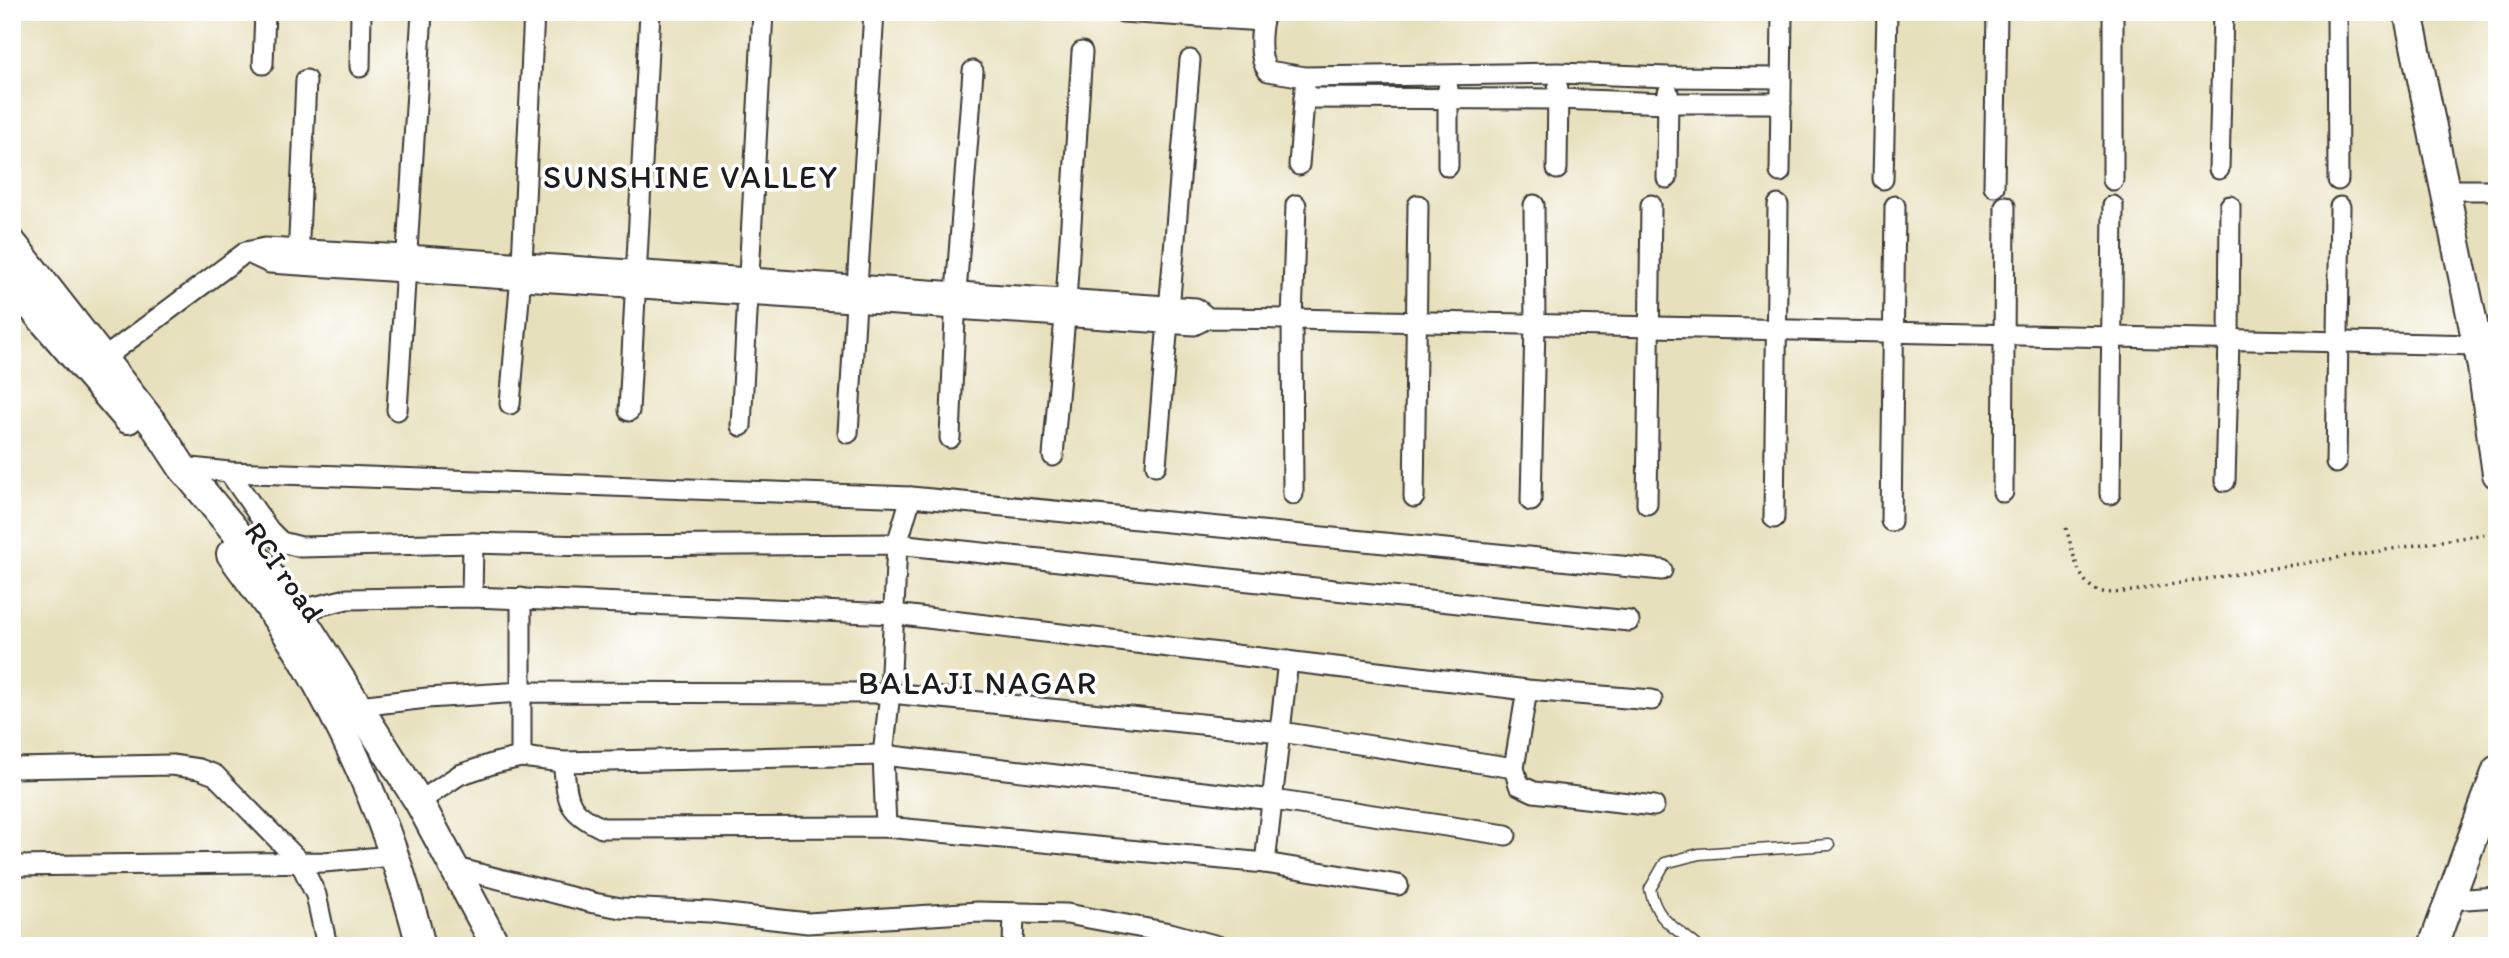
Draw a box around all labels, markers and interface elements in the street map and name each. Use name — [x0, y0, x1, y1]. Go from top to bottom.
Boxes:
district label: SUNSHINE VALLEY — [543, 158, 839, 196]
street label: RCI road — [237, 515, 332, 629]
district label: BALAJI NAGAR — [858, 664, 1098, 702]

